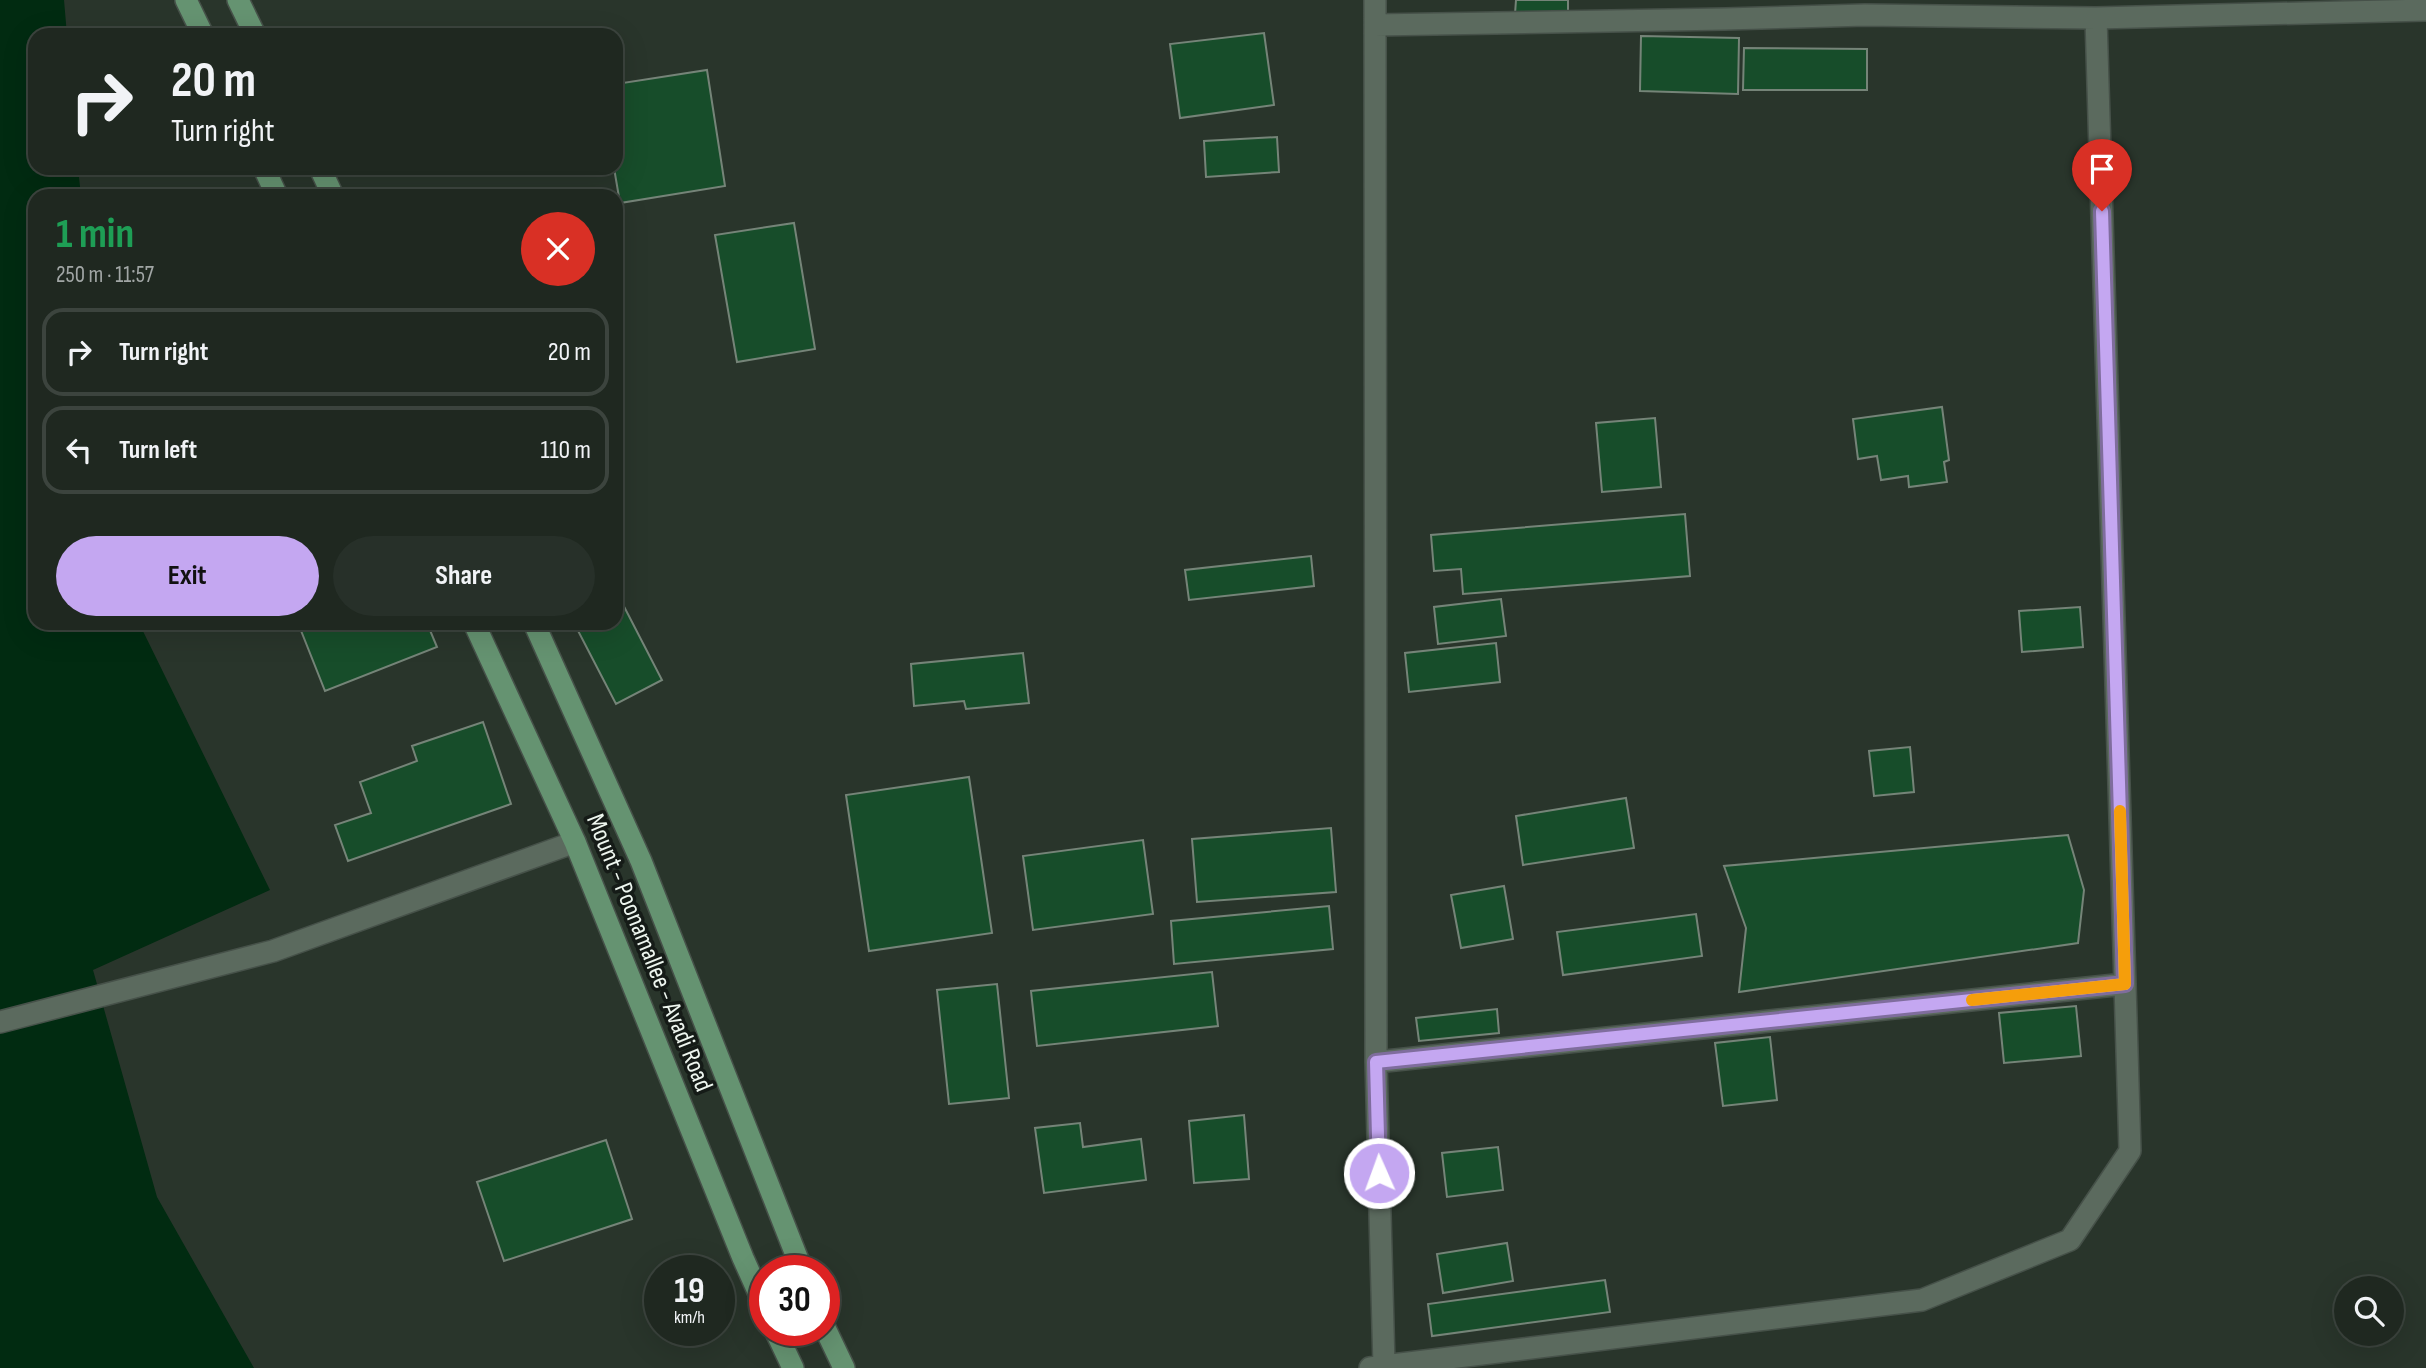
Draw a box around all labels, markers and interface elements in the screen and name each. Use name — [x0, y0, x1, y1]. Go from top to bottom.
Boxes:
text: 20 m — [171, 52, 256, 111]
icon: right — [56, 56, 147, 147]
text: Turn right — [171, 112, 275, 151]
pin — [2072, 139, 2132, 211]
icon: arrive — [2083, 150, 2121, 188]
text: 1 min — [56, 209, 134, 260]
button: close — [521, 212, 595, 286]
text: 250 m · 11:57 — [56, 261, 154, 289]
icon: right — [60, 333, 98, 371]
text: Turn right — [119, 337, 208, 368]
text: 20 m — [548, 337, 591, 368]
icon: left — [60, 431, 98, 469]
text: Turn left — [119, 435, 197, 466]
text: 110 m — [540, 435, 591, 466]
button: Exit — [56, 536, 319, 616]
button: Share — [333, 536, 595, 616]
street label: Mount - Poonamallee - Avadi Road — [579, 810, 719, 1096]
position arrow — [1342, 1136, 1416, 1210]
speed limit sign: 30 — [749, 1255, 840, 1346]
text: 19 — [674, 1270, 705, 1313]
map controls — [2334, 1276, 2404, 1346]
button: search — [2334, 1276, 2404, 1346]
text: km/h — [674, 1307, 705, 1328]

